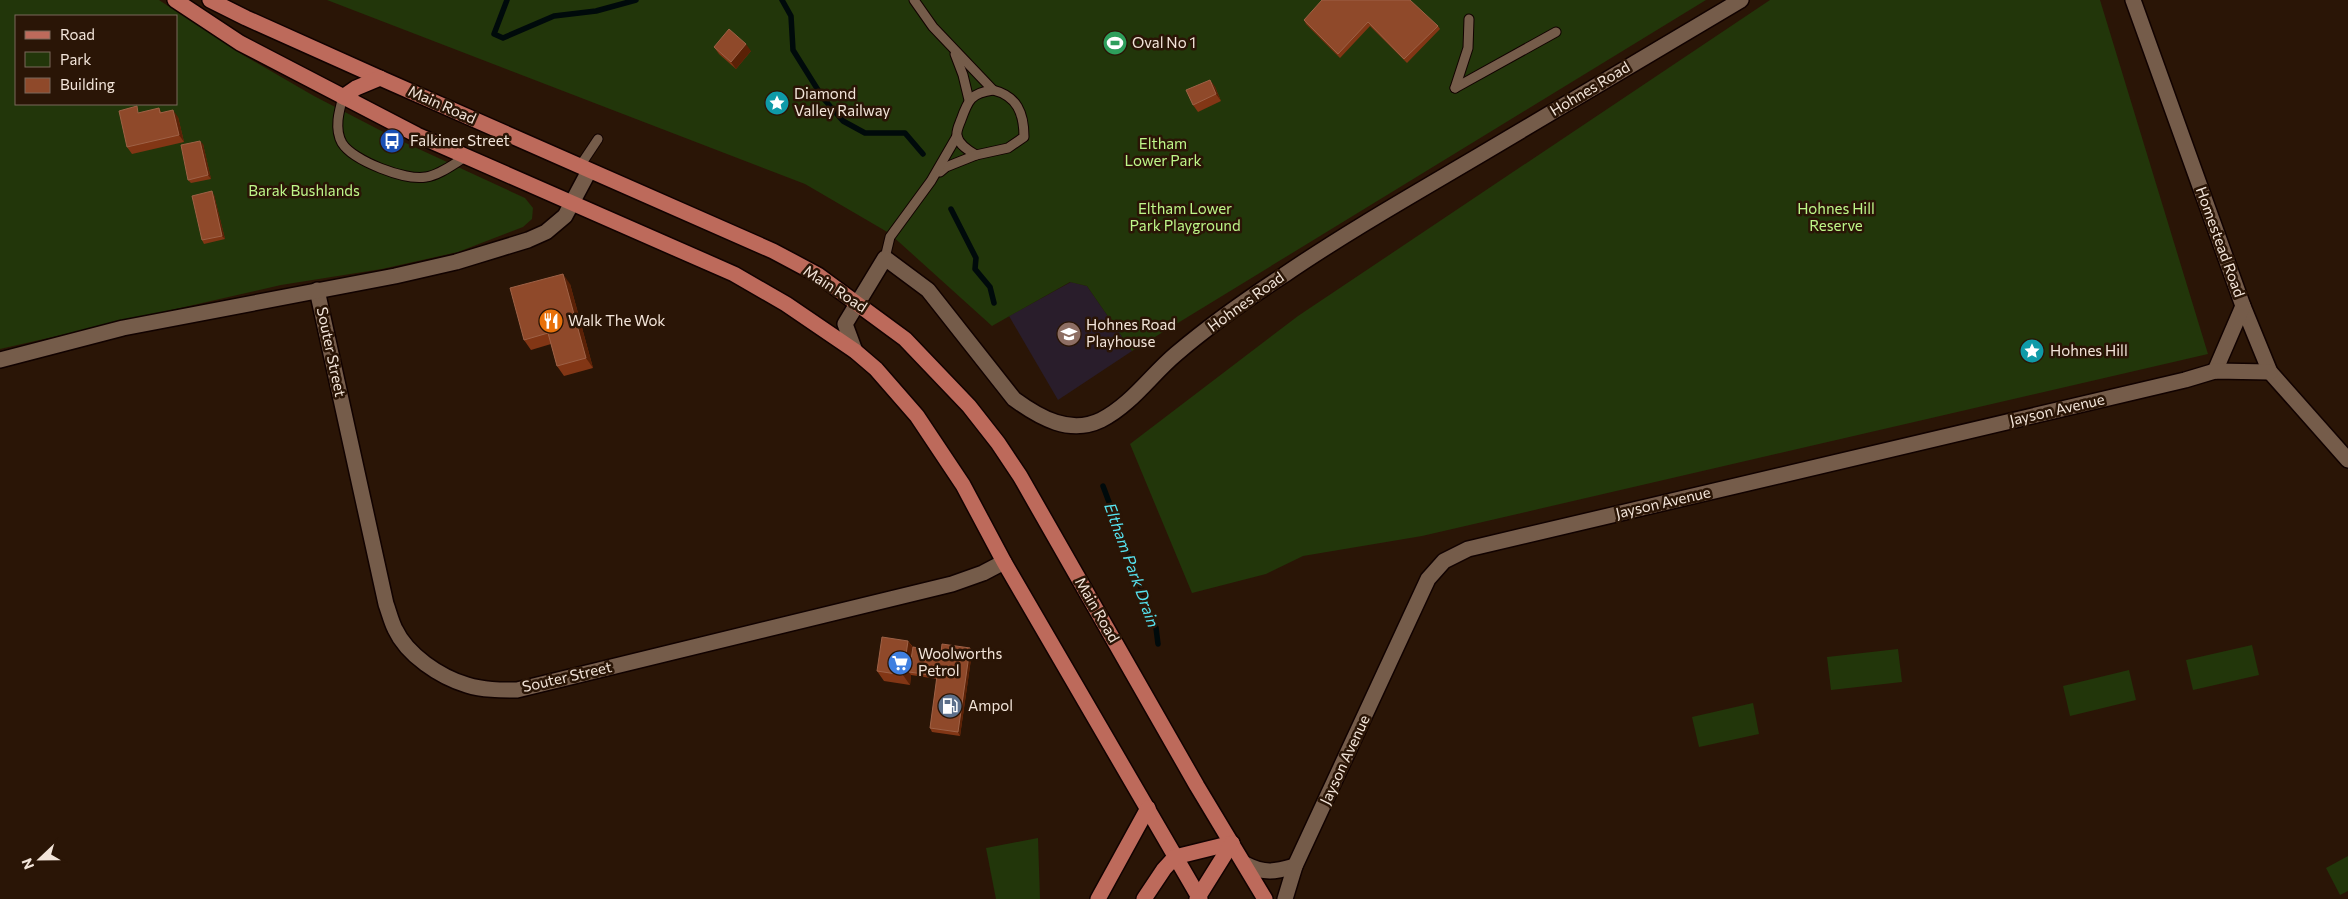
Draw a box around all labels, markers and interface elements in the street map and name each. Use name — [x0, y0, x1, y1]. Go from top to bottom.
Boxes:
legend — [15, 15, 178, 105]
text: Road — [60, 25, 95, 43]
sports icon: Oval No 1 — [1102, 30, 1128, 56]
place label: Oval No 1 — [1132, 33, 1196, 51]
text: Park — [60, 50, 91, 68]
street label: Hohnes Road — [1546, 57, 1633, 119]
text: Building — [60, 75, 115, 93]
street label: Main Road — [406, 81, 479, 127]
place label: Diamond Valley Railway — [794, 84, 890, 119]
place icon: Diamond Valley Railway — [764, 90, 790, 116]
bus stop icon: Falkiner Street — [379, 128, 405, 154]
place label: Falkiner Street — [410, 131, 510, 149]
park label: Eltham Lower Park — [1124, 134, 1202, 169]
park label: Barak Bushlands — [248, 181, 360, 199]
street label: Homestead Road — [2193, 184, 2249, 299]
park label: Eltham Lower Park Playground — [1129, 199, 1241, 234]
park label: Hohnes Hill Reserve — [1797, 199, 1875, 234]
street label: Main Road — [800, 261, 871, 315]
street label: Hohnes Road — [1204, 267, 1287, 335]
street label: Souter Street — [314, 305, 350, 398]
restaurant icon: Walk The Wok — [538, 308, 564, 334]
place label: Walk The Wok — [568, 311, 666, 329]
place label: Hohnes Road Playhouse — [1086, 315, 1176, 350]
school or university icon: Hohnes Road Playhouse — [1056, 321, 1082, 347]
place icon: Hohnes Hill — [2019, 338, 2045, 364]
place label: Hohnes Hill — [2050, 341, 2128, 359]
street label: Jayson Avenue — [2008, 389, 2106, 429]
street label: Jayson Avenue — [1614, 482, 1712, 522]
water label: Eltham Park Drain — [1101, 500, 1164, 630]
street label: Main Road — [1072, 574, 1124, 645]
place label: Woolworths Petrol — [918, 644, 1002, 679]
supermarket icon: Woolworths Petrol — [887, 650, 913, 676]
street label: Souter Street — [520, 657, 613, 695]
fuel station icon: Ampol — [937, 693, 963, 719]
place label: Ampol — [968, 696, 1013, 714]
street label: Jayson Avenue — [1315, 712, 1373, 807]
north arrow — [15, 834, 65, 884]
text: N — [18, 856, 37, 872]

